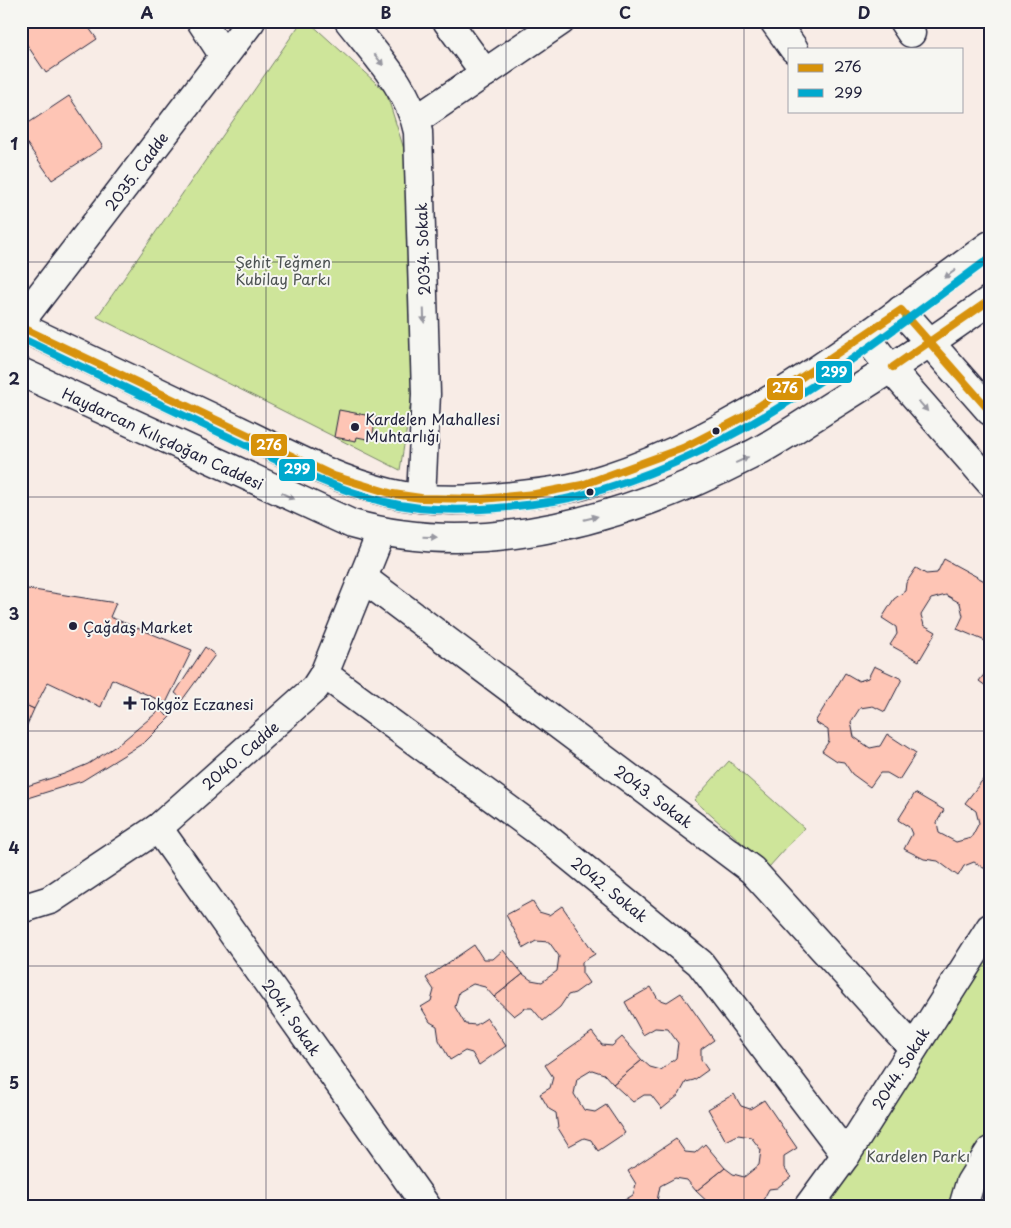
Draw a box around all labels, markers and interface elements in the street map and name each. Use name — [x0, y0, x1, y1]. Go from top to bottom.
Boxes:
text: A — [141, 0, 154, 24]
text: B — [381, 0, 392, 24]
text: C — [619, 0, 631, 24]
text: D — [858, 0, 870, 24]
legend — [788, 48, 964, 112]
one-way arrow — [374, 53, 385, 66]
text: 276 — [834, 54, 862, 77]
text: 299 — [834, 80, 863, 103]
street label: 2035. Cadde — [99, 127, 173, 215]
text: 1 — [10, 131, 18, 155]
street label: 2034. Sokak — [409, 202, 435, 296]
park label: Şehit Teğmen Kubilay Parkı — [235, 250, 331, 290]
one-way arrow — [943, 269, 957, 279]
one-way arrow — [420, 309, 428, 325]
line badge: 299 — [815, 360, 853, 384]
text: 299 — [821, 361, 848, 382]
text: 2 — [8, 366, 20, 390]
line badge: 276 — [766, 377, 804, 401]
text: 276 — [772, 377, 798, 398]
street label: Haydarcan Kılıçdoğan Caddesi — [59, 381, 267, 495]
one-way arrow — [917, 399, 929, 411]
place label: Kardelen Mahallesi Muhtarlığı — [365, 407, 500, 447]
marker: Kardelen Mahallesi Muhtarlığı — [349, 421, 361, 433]
unlabelled marker — [711, 426, 721, 436]
line badge: 276 — [250, 433, 288, 457]
text: 276 — [256, 434, 282, 455]
one-way arrow — [735, 455, 749, 463]
line badge: 299 — [278, 458, 316, 482]
text: 299 — [284, 458, 311, 479]
unlabelled marker — [585, 487, 595, 497]
one-way arrow — [280, 491, 295, 500]
one-way arrow — [583, 514, 598, 522]
one-way arrow — [422, 534, 438, 542]
text: 3 — [9, 601, 19, 625]
place label: Çağdaş Market — [83, 615, 193, 638]
marker: Çağdaş Market — [67, 620, 79, 632]
place label: Tokgöz Eczanesi — [140, 692, 254, 715]
marker: Tokgöz Eczanesi — [124, 697, 136, 709]
street label: 2040. Cadde — [197, 715, 283, 795]
street label: 2043. Sokak — [610, 759, 698, 833]
text: 4 — [9, 835, 20, 859]
street label: 2042. Sokak — [567, 851, 654, 927]
street label: 2041. Sokak — [257, 974, 327, 1060]
street label: 2044. Sokak — [866, 1022, 935, 1114]
text: 5 — [9, 1070, 19, 1094]
park label: Kardelen Parkı — [866, 1144, 970, 1167]

